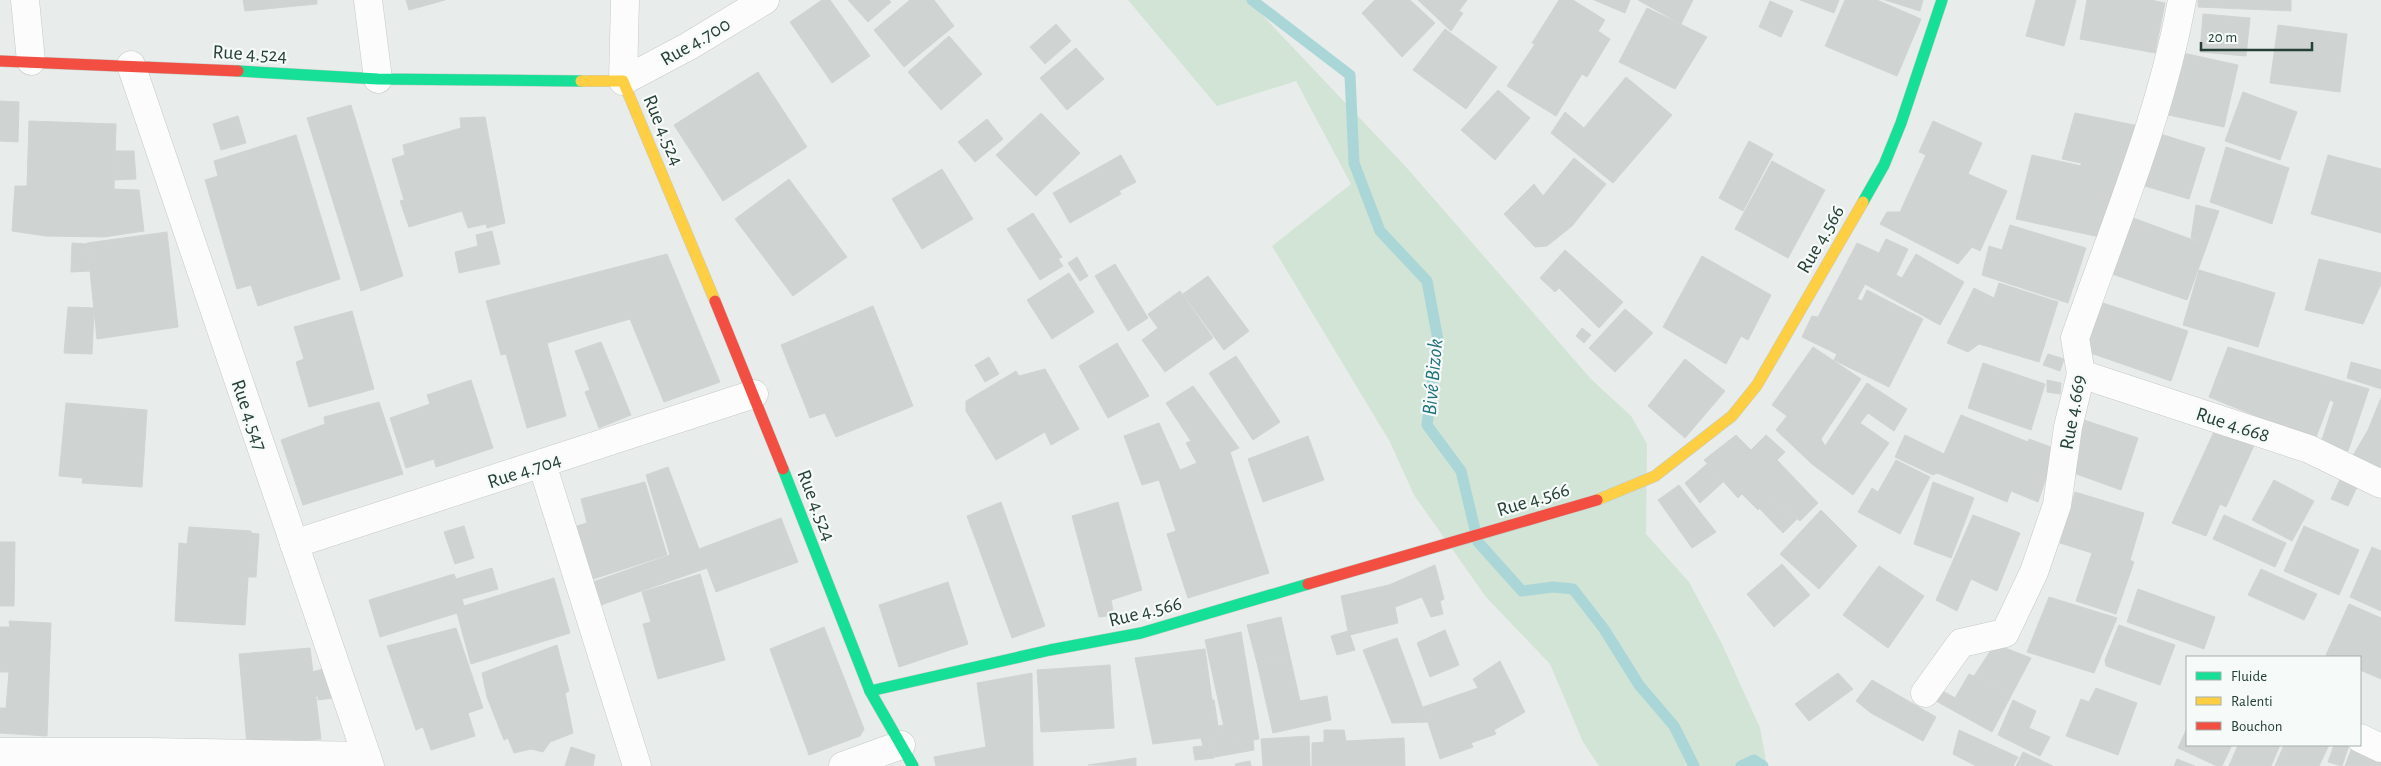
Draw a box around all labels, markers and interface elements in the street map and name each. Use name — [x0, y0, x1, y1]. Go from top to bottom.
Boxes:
street label: Rue 4.700 — [657, 14, 734, 70]
scale bar — [2201, 20, 2312, 52]
text: 20 m — [2208, 30, 2237, 45]
street label: Rue 4.524 — [212, 42, 288, 66]
street label: Rue 4.524 — [639, 92, 687, 169]
street label: Rue 4.566 — [1794, 202, 1848, 277]
water label: Bivé Bizok — [1419, 338, 1446, 416]
street label: Rue 4.669 — [2057, 373, 2089, 451]
street label: Rue 4.547 — [228, 377, 271, 454]
street label: Rue 4.668 — [2194, 404, 2272, 446]
street label: Rue 4.704 — [485, 450, 564, 492]
street label: Rue 4.524 — [793, 467, 839, 544]
street label: Rue 4.566 — [1495, 479, 1572, 520]
street label: Rue 4.566 — [1107, 593, 1184, 631]
legend — [2186, 656, 2361, 746]
text: Fluide — [2231, 669, 2267, 684]
text: Ralenti — [2231, 694, 2273, 709]
text: Bouchon — [2231, 719, 2282, 734]

